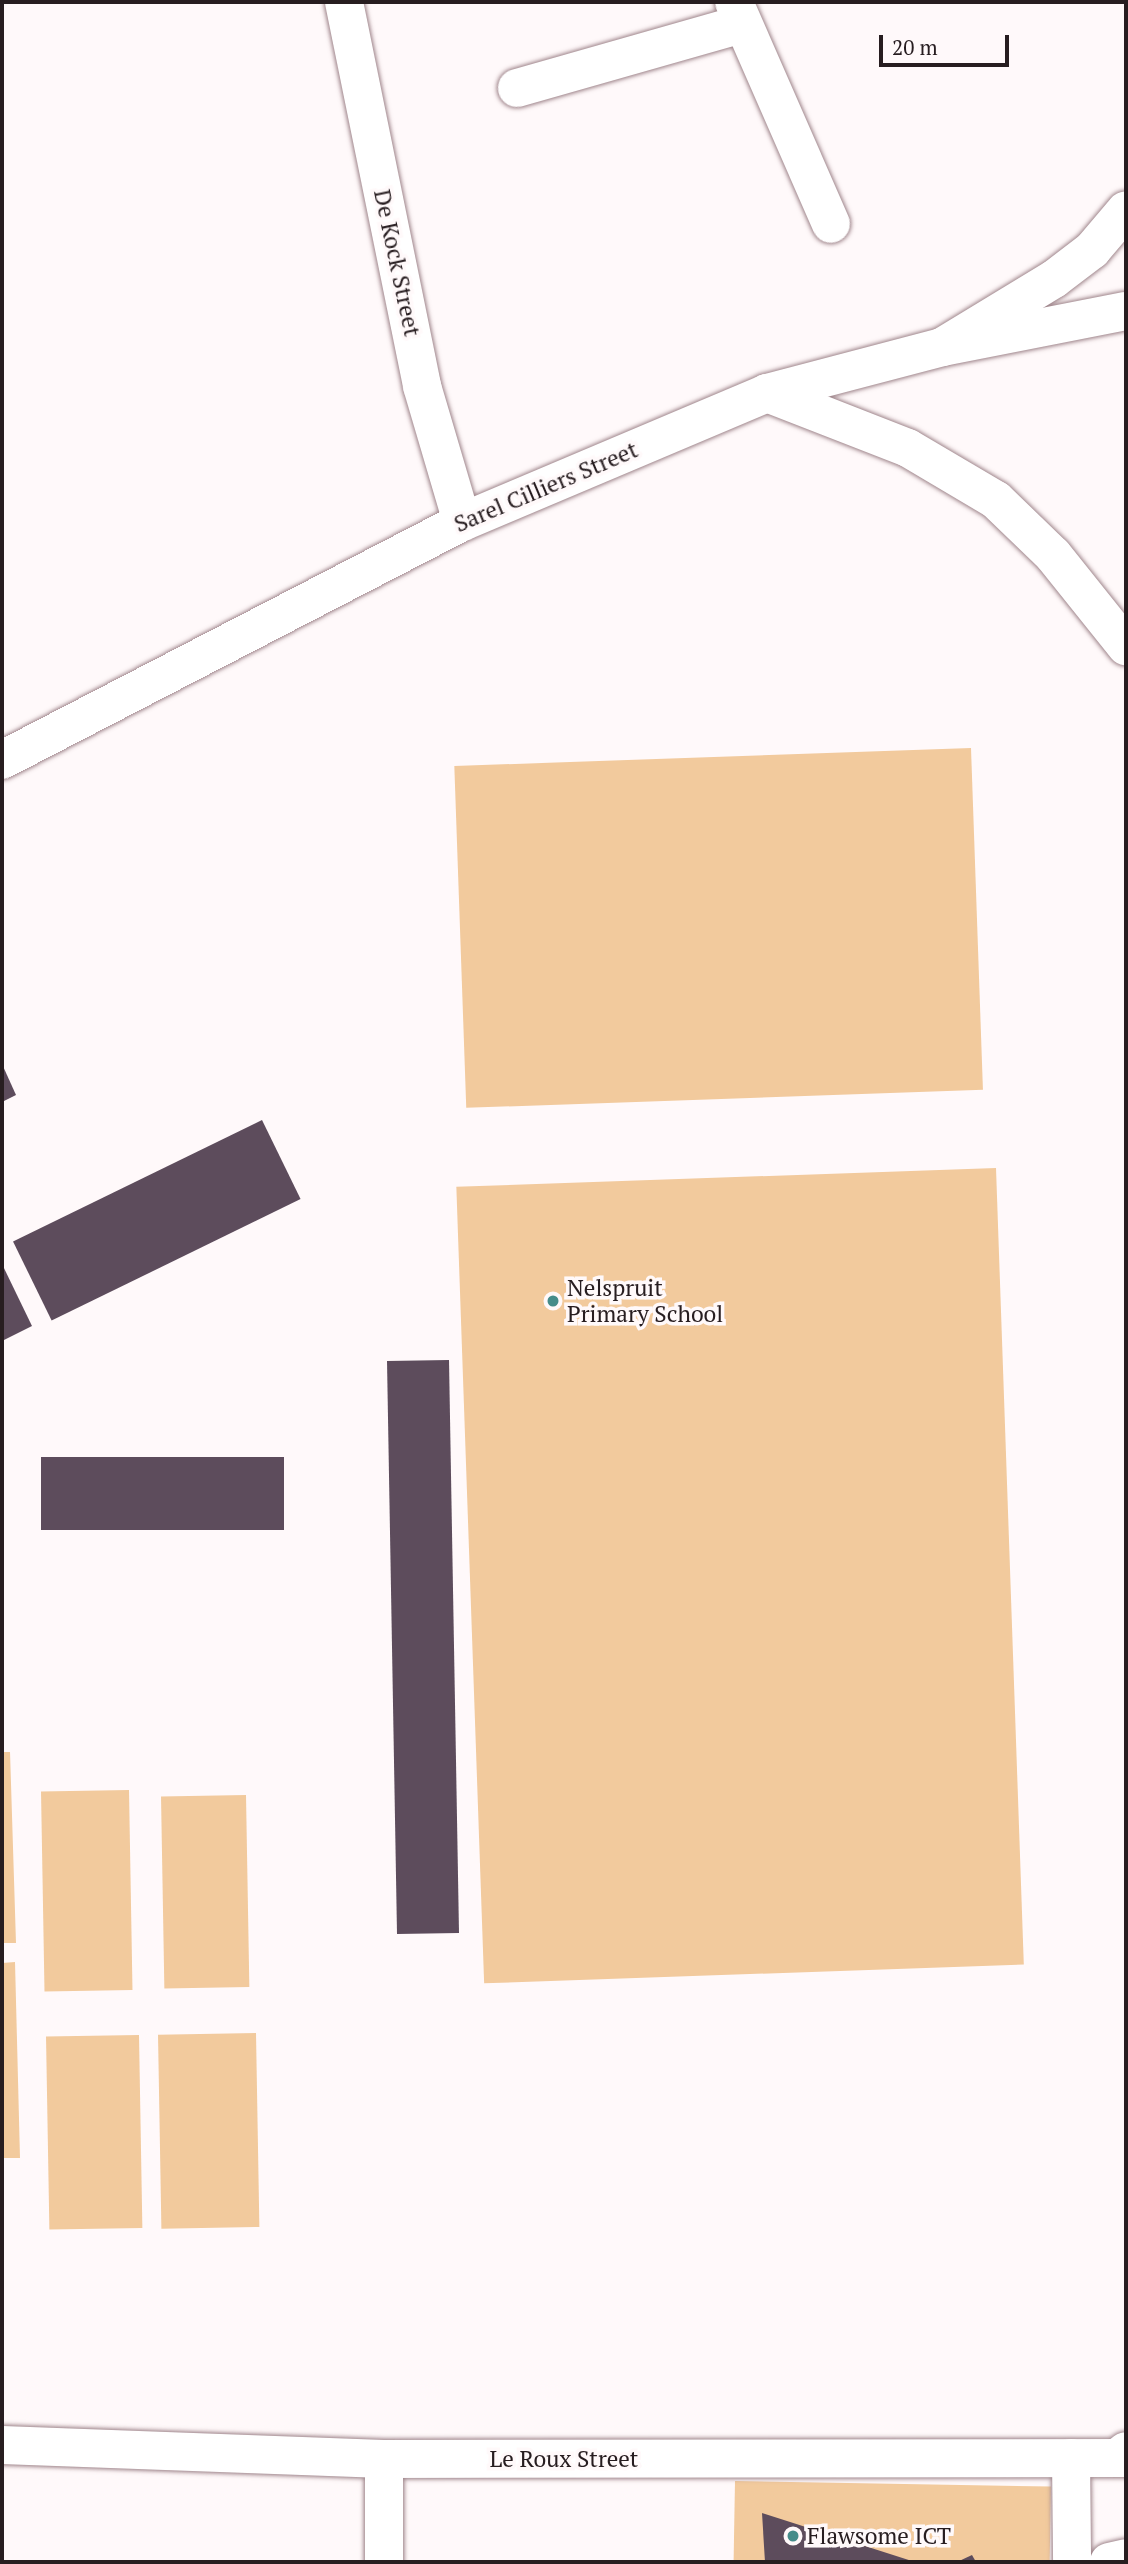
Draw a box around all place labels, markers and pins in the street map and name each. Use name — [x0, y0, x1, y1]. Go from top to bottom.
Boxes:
place label: Nelspruit Primary School — [567, 1274, 723, 1328]
marker: Nelspruit Primary School — [545, 1293, 561, 1309]
place label: Flawsome ICT — [807, 2522, 951, 2550]
marker: Flawsome ICT — [785, 2528, 801, 2544]

